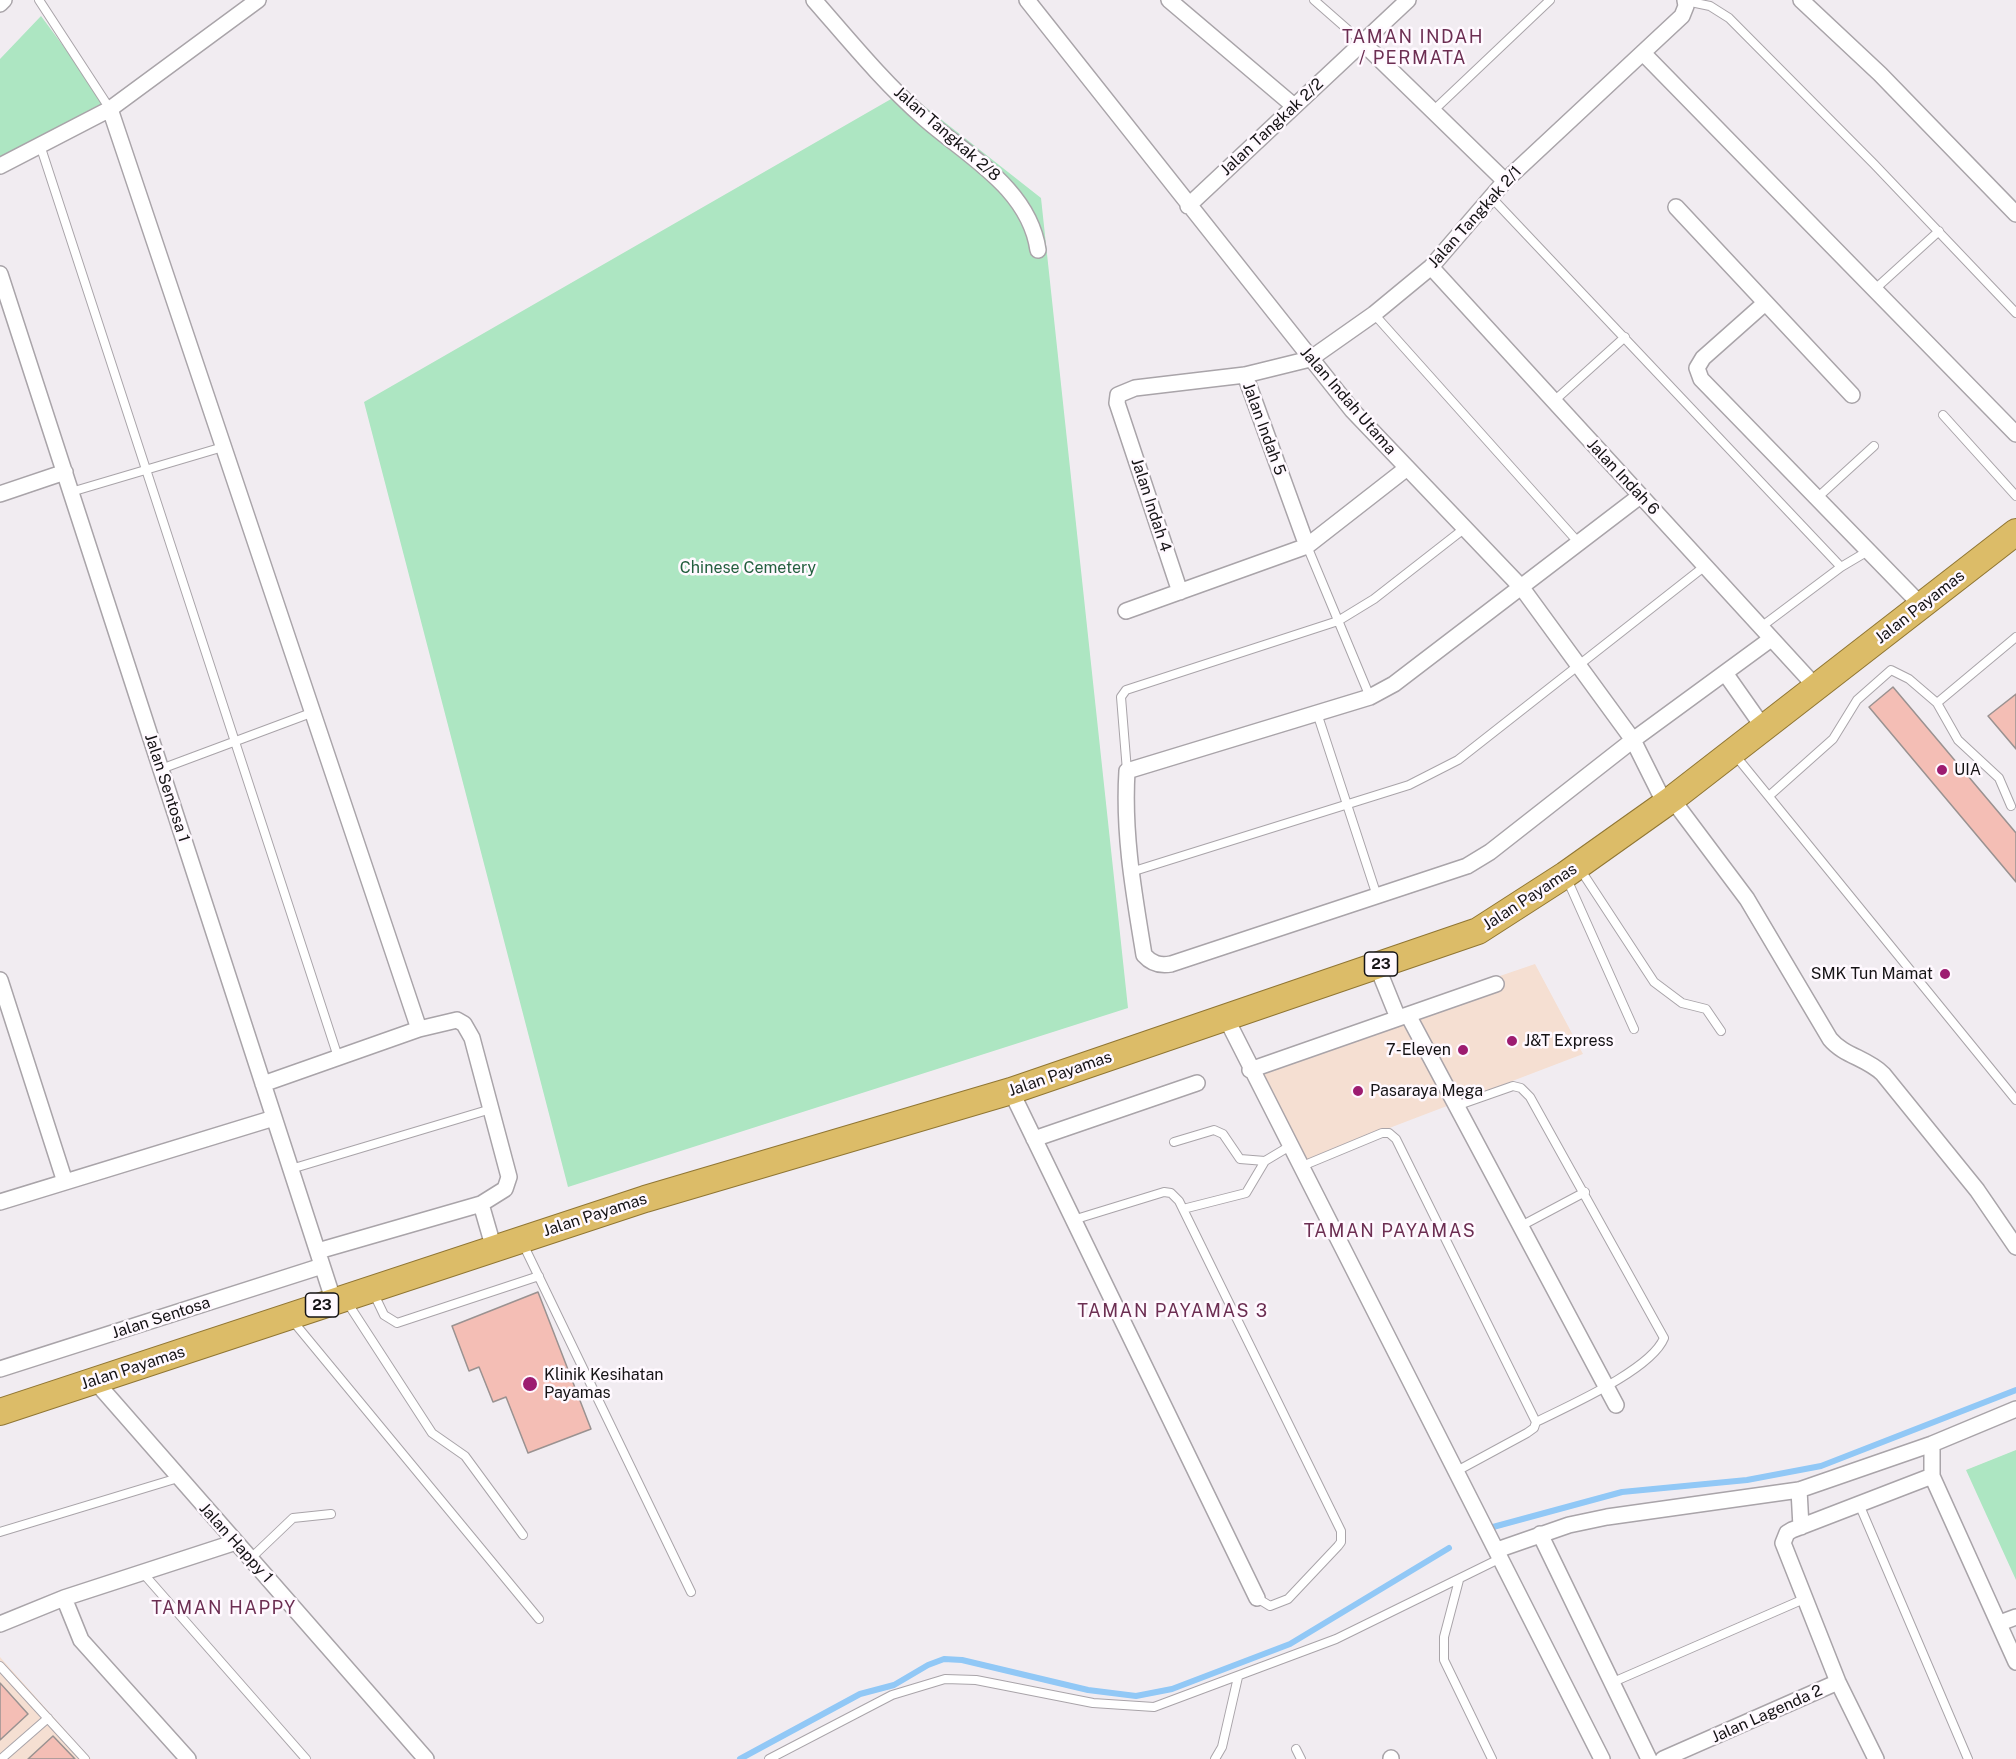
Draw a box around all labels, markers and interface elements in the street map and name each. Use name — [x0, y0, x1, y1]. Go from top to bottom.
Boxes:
district label: TAMAN INDAH / PERMATA — [1342, 26, 1484, 68]
street label: Jalan Tangkak 2/2 — [1217, 74, 1327, 180]
street label: Jalan Tangkak 2/8 — [890, 83, 1004, 185]
street label: Jalan Tangkak 2/1 — [1424, 162, 1526, 272]
street label: Jalan Indah Utama — [1296, 343, 1400, 459]
street label: Jalan Indah 5 — [1238, 380, 1290, 478]
street label: Jalan Indah 6 — [1583, 435, 1663, 519]
street label: Jalan Indah 4 — [1127, 456, 1175, 554]
park label: Chinese Cemetery — [680, 558, 816, 578]
street label: Jalan Payamas — [1871, 566, 1969, 648]
street label: Jalan Sentosa 1 — [140, 731, 194, 845]
place label: UIA — [1954, 760, 1981, 780]
marker: UIA — [1935, 763, 1949, 777]
street label: Jalan Payamas — [1479, 859, 1581, 935]
road number: 23 — [1364, 952, 1398, 976]
place label: SMK Tun Mamat — [1811, 964, 1933, 984]
marker: SMK Tun Mamat — [1938, 967, 1952, 981]
place label: J&T Express — [1524, 1031, 1614, 1051]
marker: J&T Express — [1505, 1034, 1519, 1048]
place label: 7-Eleven — [1386, 1040, 1451, 1060]
marker: 7-Eleven — [1456, 1043, 1470, 1057]
street label: Jalan Payamas — [1006, 1047, 1114, 1101]
place label: Pasaraya Mega — [1370, 1081, 1483, 1101]
marker: Pasaraya Mega — [1351, 1084, 1365, 1098]
street label: Jalan Payamas — [541, 1189, 649, 1241]
district label: TAMAN PAYAMAS — [1304, 1220, 1476, 1242]
street label: Jalan Sentosa — [109, 1293, 213, 1343]
road number: 23 — [306, 1293, 338, 1317]
district label: TAMAN PAYAMAS 3 — [1077, 1300, 1269, 1322]
street label: Jalan Payamas — [79, 1342, 187, 1394]
place label: Klinik Kesihatan Payamas — [544, 1365, 663, 1403]
marker: Klinik Kesihatan Payamas — [521, 1375, 539, 1393]
street label: Jalan Happy 1 — [195, 1499, 277, 1587]
district label: TAMAN HAPPY — [151, 1597, 297, 1619]
street label: Jalan Lagenda 2 — [1709, 1681, 1825, 1747]

